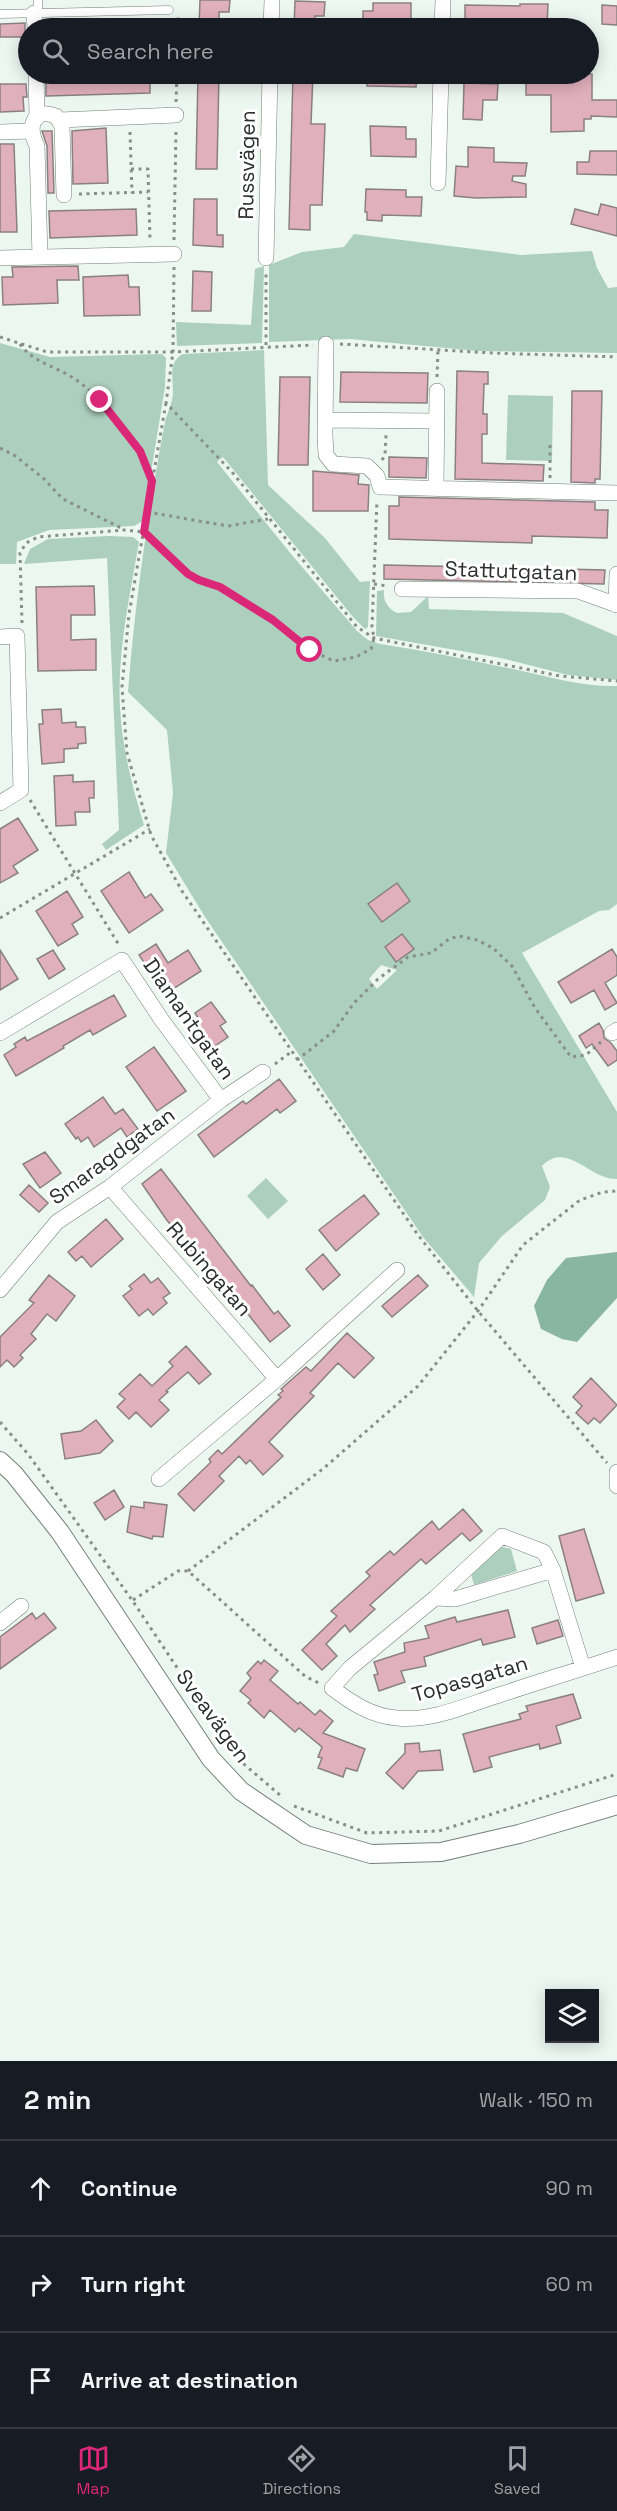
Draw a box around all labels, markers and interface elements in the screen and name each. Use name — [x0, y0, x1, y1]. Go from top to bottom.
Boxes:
search box — [18, 18, 599, 84]
icon: search — [39, 35, 72, 68]
text: Search here — [87, 37, 214, 65]
street label: Russvägen — [232, 110, 261, 220]
route end — [86, 386, 112, 412]
street label: Stattutgatan — [444, 555, 578, 586]
route start — [296, 636, 322, 662]
street label: Diamantgatan — [137, 953, 241, 1085]
street label: Smaragdgatan — [44, 1101, 180, 1210]
street label: Rubingatan — [161, 1216, 258, 1322]
street label: Topasgatan — [409, 1649, 531, 1708]
street label: Sveavägen — [170, 1664, 256, 1768]
map controls — [545, 1989, 599, 2043]
button: layers — [545, 1989, 599, 2043]
text: 2 min — [24, 2083, 91, 2117]
text: Walk · 150 m — [479, 2087, 593, 2113]
icon: ahead — [24, 2172, 57, 2205]
text: Continue — [81, 2174, 177, 2202]
text: 90 m — [546, 2175, 593, 2201]
icon: right — [24, 2268, 57, 2301]
text: Turn right — [81, 2270, 186, 2298]
text: 60 m — [546, 2271, 593, 2297]
icon: arrive — [24, 2364, 57, 2397]
text: Arrive at destination — [81, 2366, 298, 2394]
tab: Map — [76, 2442, 110, 2499]
tab: Directions — [263, 2442, 341, 2499]
tab: Saved — [494, 2442, 541, 2499]

